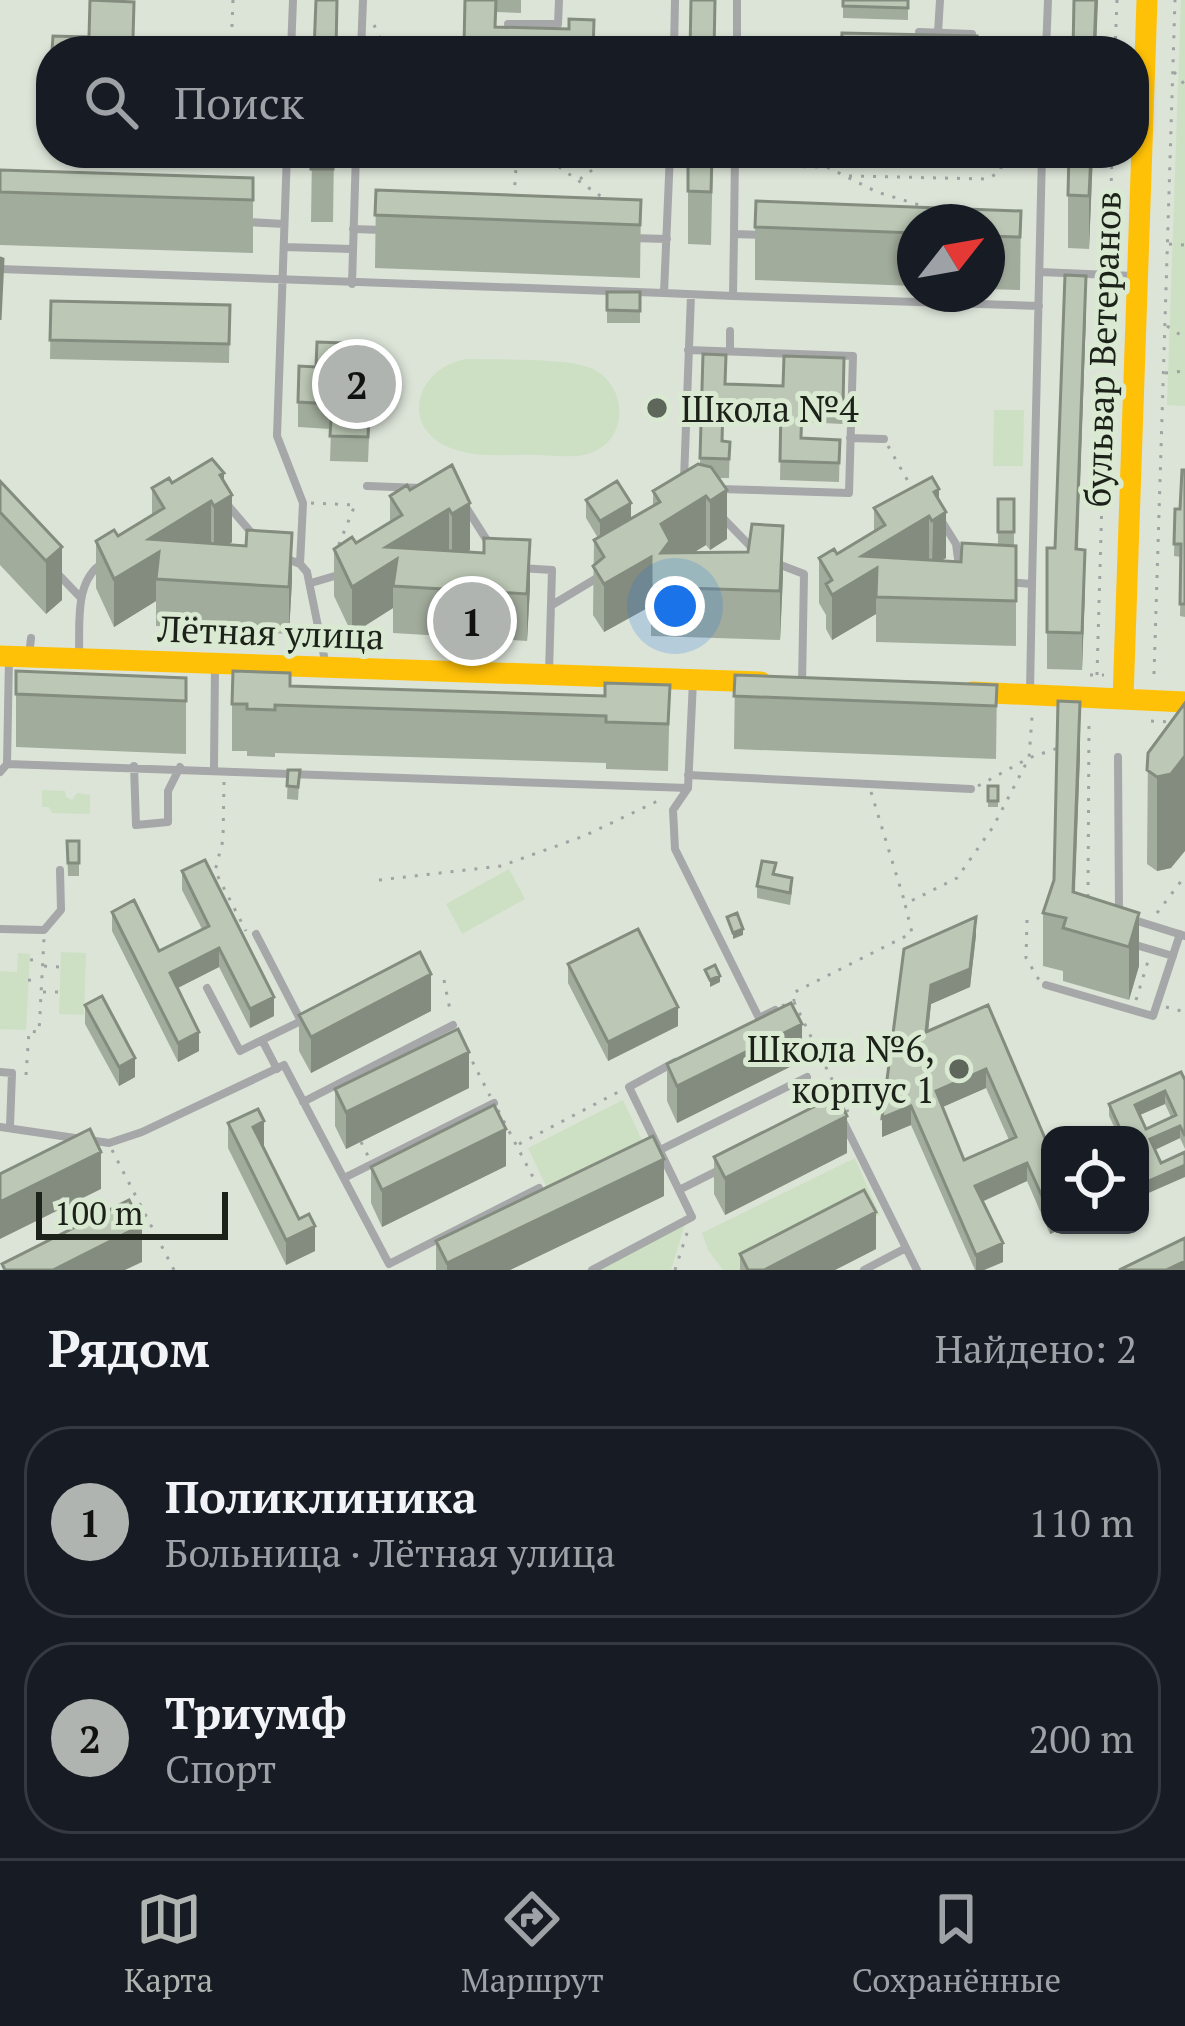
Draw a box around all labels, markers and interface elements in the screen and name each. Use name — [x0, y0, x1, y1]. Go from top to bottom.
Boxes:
search box — [36, 36, 1149, 168]
icon: search — [78, 69, 144, 135]
text: Поиск — [174, 72, 304, 132]
street label: бульвар Ветеранов — [1073, 190, 1131, 508]
north arrow — [897, 204, 1005, 312]
pin: 2 — [318, 339, 396, 429]
place label: Школа №4 — [681, 385, 860, 432]
marker: Школа №4 — [644, 395, 670, 421]
pin: 1 — [433, 576, 511, 666]
your location — [645, 576, 705, 636]
street label: Лётная улица — [156, 605, 385, 659]
place label: Школа №6, корпус 1 — [747, 1025, 935, 1113]
marker: Школа №6, корпус 1 — [946, 1056, 972, 1082]
map controls — [1041, 1126, 1149, 1234]
button: locate — [1041, 1126, 1149, 1234]
scale bar — [36, 1186, 228, 1239]
text: 100 m — [54, 1191, 143, 1234]
text: Рядом — [48, 1314, 210, 1382]
text: Найдено: 2 — [935, 1322, 1137, 1374]
text: Поликлиника — [165, 1466, 477, 1526]
text: 1 — [79, 1496, 101, 1548]
text: 110 m — [1029, 1496, 1134, 1548]
text: Больница · Лётная улица — [165, 1526, 615, 1578]
text: Триумф — [165, 1682, 347, 1742]
text: 2 — [79, 1712, 101, 1764]
text: 200 m — [1029, 1712, 1134, 1764]
text: Спорт — [165, 1742, 276, 1794]
tab: Карта — [124, 1886, 213, 2001]
tab: Маршрут — [461, 1886, 604, 2001]
tab: Сохранённые — [852, 1886, 1061, 2001]

